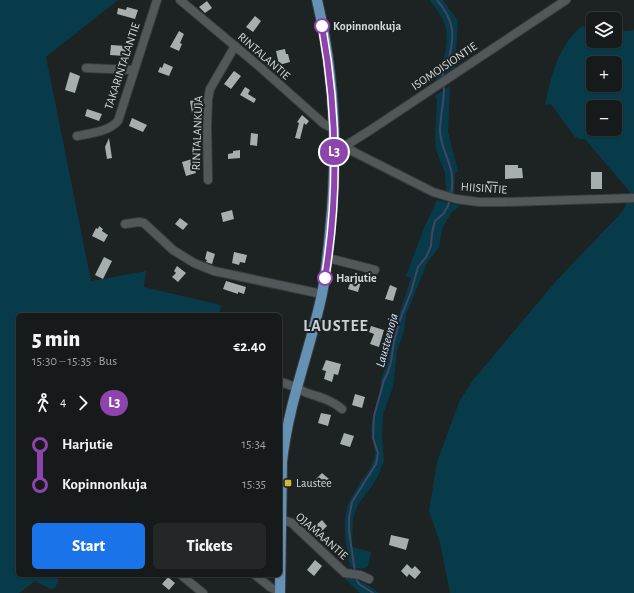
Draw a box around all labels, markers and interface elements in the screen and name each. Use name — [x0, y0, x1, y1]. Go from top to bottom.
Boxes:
map controls — [586, 12, 622, 136]
button: layers — [586, 12, 622, 48]
marker: Kopinnonkuja — [314, 18, 330, 34]
place label: Kopinnonkuja — [333, 20, 401, 33]
street label: TAKARINTALANTIE — [102, 21, 142, 111]
street label: RINTALANTIE — [236, 30, 293, 82]
street label: ISOMOISIONTIE — [409, 40, 479, 92]
button: + — [586, 56, 622, 92]
street label: RINTALANKUJA — [190, 95, 204, 171]
button: − — [586, 100, 622, 136]
line badge: L3 — [316, 139, 352, 165]
text: L3 — [328, 145, 340, 159]
street label: HIISINTIE — [460, 180, 508, 196]
marker: Harjutie — [317, 270, 333, 286]
place label: Harjutie — [336, 272, 377, 285]
water label: Lausteenoja — [374, 312, 401, 369]
district label: LAUSTEE — [303, 318, 369, 334]
text: 5 min — [32, 328, 80, 350]
text: €2.40 — [233, 339, 266, 354]
text: 15:30 – 15:35 · Bus — [32, 355, 117, 368]
icon: walk — [32, 392, 54, 414]
icon: forward — [72, 392, 94, 414]
text: 4 — [60, 396, 66, 409]
text: L3 — [108, 396, 120, 410]
text: Harjutie — [62, 437, 113, 452]
text: 15:34 — [242, 438, 266, 451]
text: Kopinnonkuja — [62, 477, 147, 492]
place label: Laustee — [296, 477, 332, 489]
text: 15:35 — [242, 478, 266, 491]
marker: Laustee — [283, 478, 293, 488]
street label: OJAMAANTIE — [294, 510, 350, 562]
button: Start — [32, 523, 145, 569]
button: Tickets — [153, 523, 266, 569]

